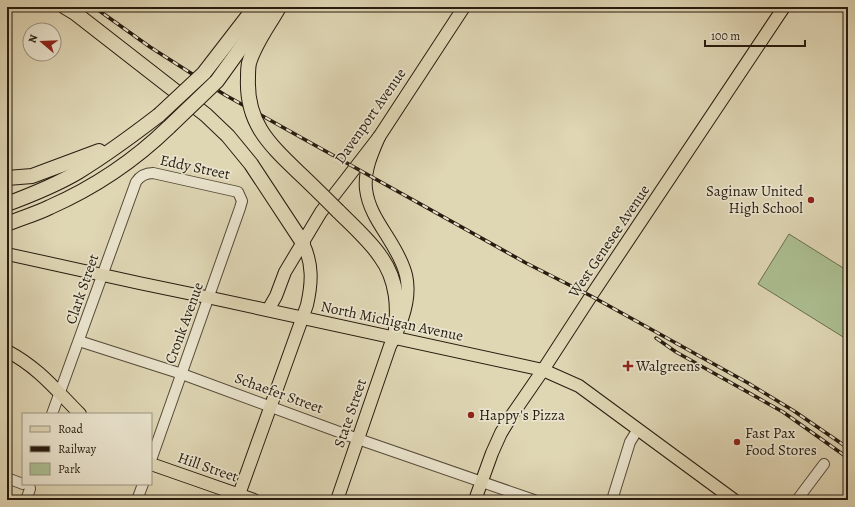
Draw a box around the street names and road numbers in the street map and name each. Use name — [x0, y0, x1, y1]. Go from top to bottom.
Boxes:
street label: Davenport Avenue — [330, 64, 411, 168]
street label: Eddy Street — [158, 150, 232, 184]
street label: West Genesee Avenue — [563, 180, 654, 302]
street label: Clark Street — [61, 251, 103, 327]
street label: Cronk Avenue — [160, 279, 208, 367]
street label: North Michigan Avenue — [319, 296, 465, 346]
street label: Schaefer Street — [232, 368, 326, 418]
street label: State Street — [329, 376, 371, 450]
street label: Hill Street — [175, 447, 241, 487]

